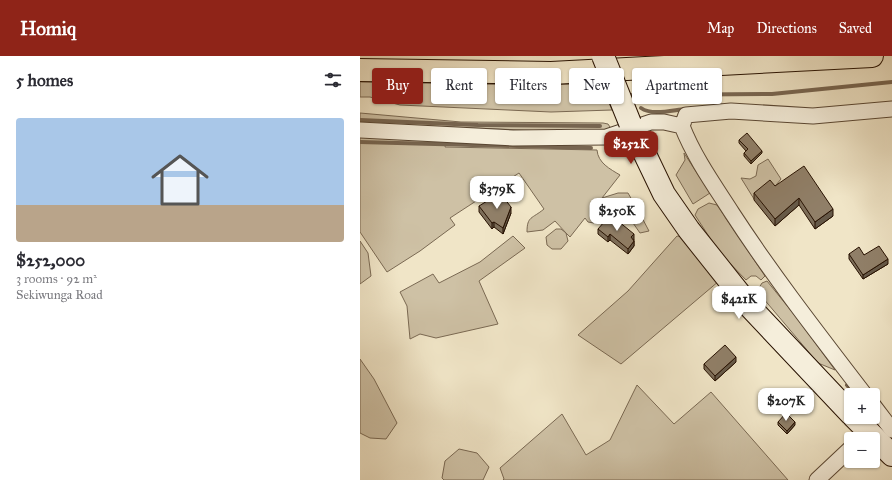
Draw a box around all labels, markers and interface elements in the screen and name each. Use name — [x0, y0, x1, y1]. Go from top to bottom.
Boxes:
text: Homiq — [20, 17, 76, 40]
text: Map — [707, 20, 734, 37]
text: Directions — [756, 20, 817, 37]
text: Saved — [839, 20, 872, 37]
chip: Buy — [372, 68, 423, 104]
chip: Rent — [431, 68, 487, 104]
chip: Filters — [495, 68, 561, 104]
chip: New — [569, 68, 624, 104]
chip: Apartment — [632, 68, 722, 104]
icon: filters — [322, 69, 344, 91]
text: 5 homes — [16, 70, 73, 91]
pin: $252K — [603, 131, 659, 165]
text: $252K — [613, 136, 649, 152]
icon: home — [144, 144, 216, 216]
pin: $379K — [469, 176, 525, 210]
text: $379K — [479, 181, 515, 197]
pin: $250K — [589, 198, 645, 232]
text: $250K — [599, 203, 635, 219]
text: $252,000 — [16, 250, 85, 271]
text: 3 rooms · 92 m² — [16, 271, 97, 287]
pin: $421K — [711, 286, 767, 320]
text: Sekiwunga Road — [16, 287, 103, 303]
text: $421K — [721, 291, 757, 307]
pin: $207K — [758, 388, 814, 422]
map controls — [844, 388, 880, 468]
button: + — [844, 388, 880, 424]
text: $207K — [767, 393, 805, 409]
button: − — [844, 432, 880, 468]

